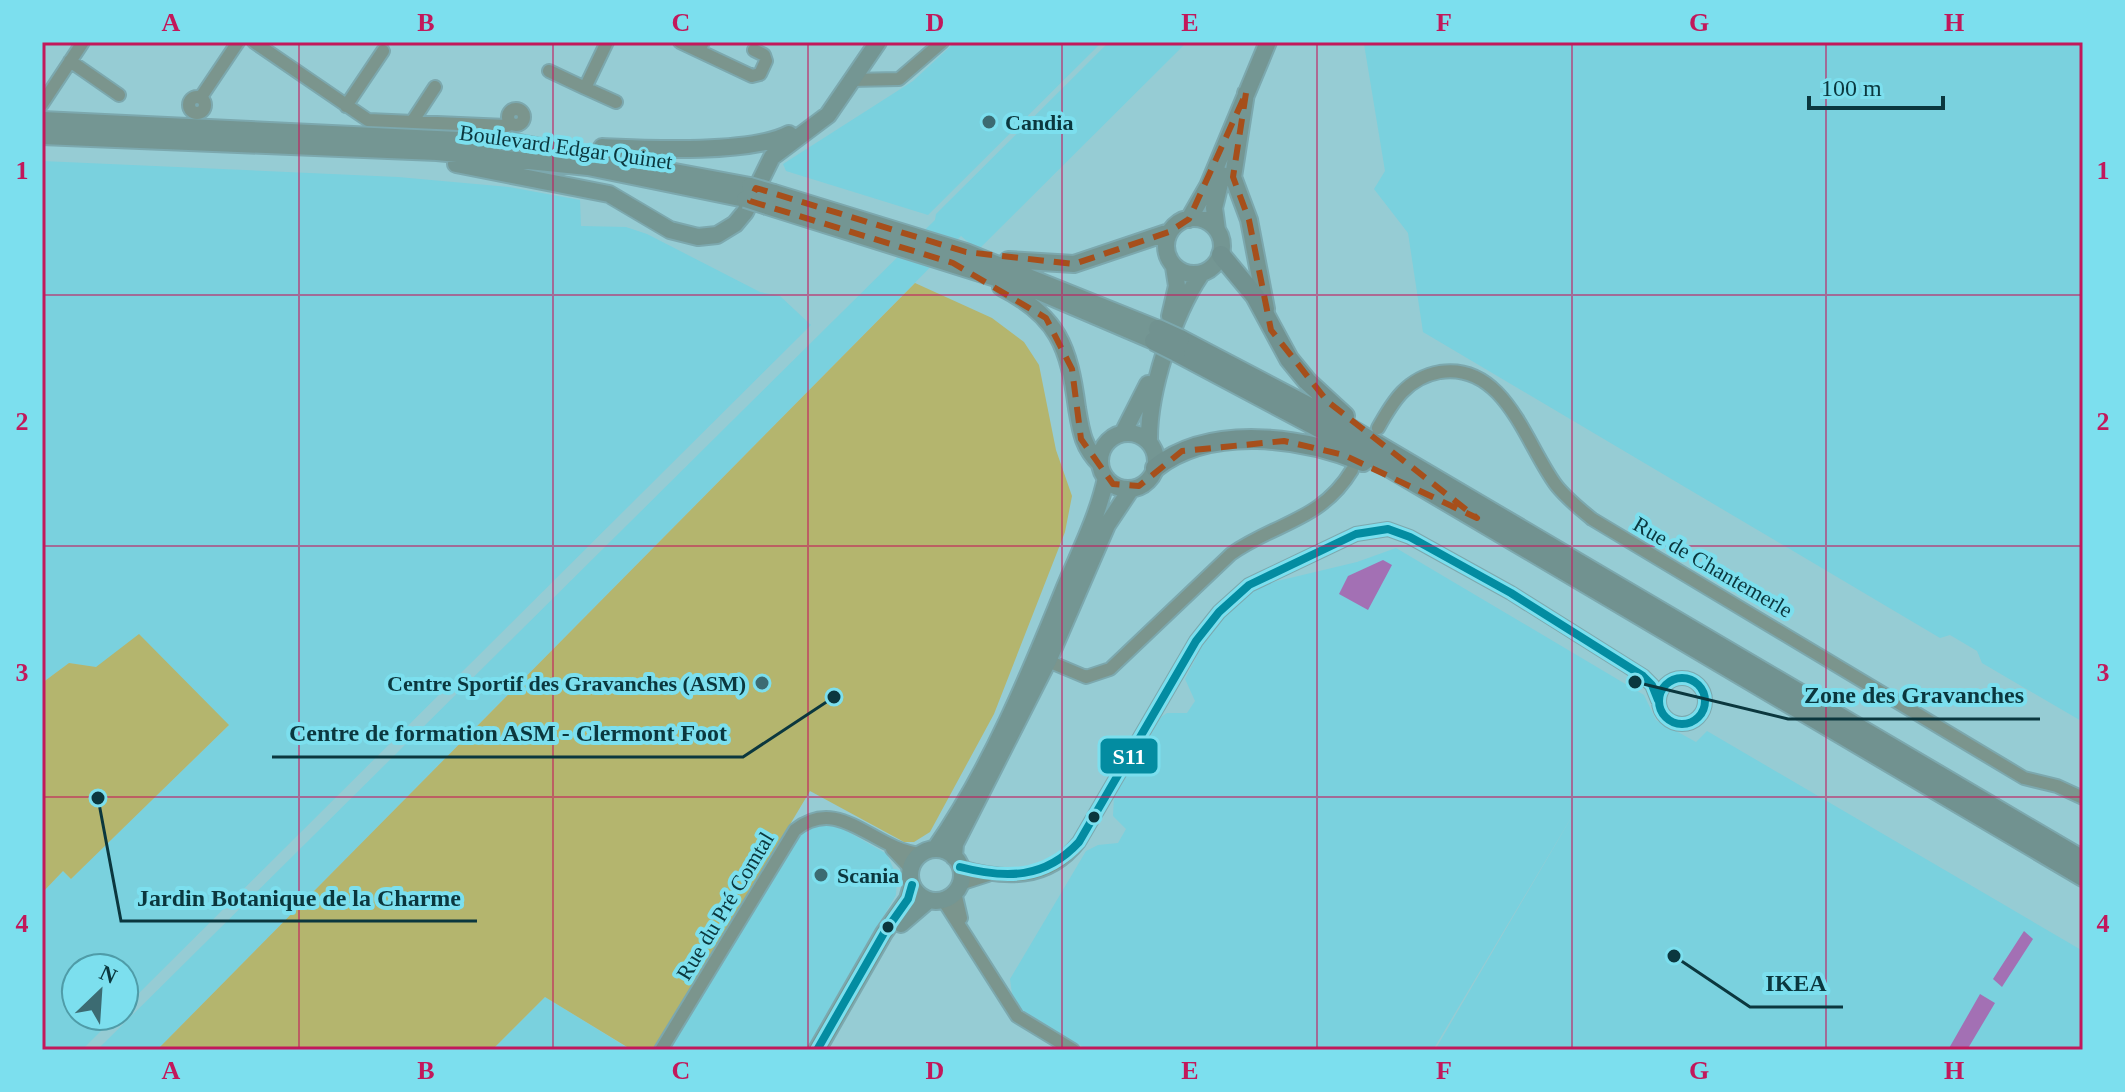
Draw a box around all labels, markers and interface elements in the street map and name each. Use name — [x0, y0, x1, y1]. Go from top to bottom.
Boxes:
text: A — [162, 8, 181, 37]
text: B — [417, 8, 435, 37]
text: C — [672, 8, 690, 37]
text: D — [926, 8, 944, 37]
text: E — [1181, 8, 1199, 37]
text: F — [1436, 8, 1452, 37]
text: G — [1689, 8, 1709, 37]
text: H — [1944, 8, 1964, 37]
scale bar — [1809, 60, 1943, 110]
text: 100 m — [1821, 75, 1882, 101]
place label: Candia — [1005, 110, 1073, 135]
marker: Candia — [980, 113, 998, 131]
street label: Boulevard Edgar Quinet — [458, 120, 674, 174]
text: 1 — [16, 156, 29, 185]
text: 1 — [2097, 156, 2110, 185]
text: 2 — [16, 407, 29, 436]
text: 2 — [2097, 407, 2110, 436]
street label: Rue de Chantemerle — [1629, 511, 1797, 623]
text: 3 — [16, 658, 29, 687]
text: 3 — [2097, 658, 2110, 687]
place label: Centre Sportif des Gravanches (ASM) — [387, 671, 746, 696]
callout: Zone des Gravanches — [1788, 671, 2040, 719]
marker: Centre Sportif des Gravanches (ASM) — [753, 674, 771, 692]
text: Zone des Gravanches — [1804, 682, 2024, 708]
callout: Centre de formation ASM - Clermont Foot — [272, 709, 743, 757]
text: Centre de formation ASM - Clermont Foot — [289, 720, 727, 746]
line badge: S11 — [1099, 737, 1159, 775]
text: S11 — [1112, 744, 1146, 769]
unlabelled marker — [1086, 809, 1102, 825]
street label: Rue du Pré Comtal — [671, 828, 779, 984]
place label: Scania — [837, 863, 899, 888]
marker: Scania — [812, 866, 830, 884]
callout: Jardin Botanique de la Charme — [121, 873, 477, 921]
text: Jardin Botanique de la Charme — [137, 885, 461, 911]
text: 4 — [16, 909, 29, 938]
text: 4 — [2097, 909, 2110, 938]
unlabelled marker — [880, 919, 896, 935]
north arrow — [60, 952, 140, 1032]
callout: IKEA — [1750, 959, 1843, 1007]
text: N — [96, 960, 121, 989]
text: IKEA — [1765, 970, 1827, 996]
text: A — [162, 1056, 181, 1085]
text: B — [417, 1056, 435, 1085]
text: C — [672, 1056, 690, 1085]
text: D — [926, 1056, 944, 1085]
text: E — [1181, 1056, 1199, 1085]
text: F — [1436, 1056, 1452, 1085]
text: G — [1689, 1056, 1709, 1085]
text: H — [1944, 1056, 1964, 1085]

